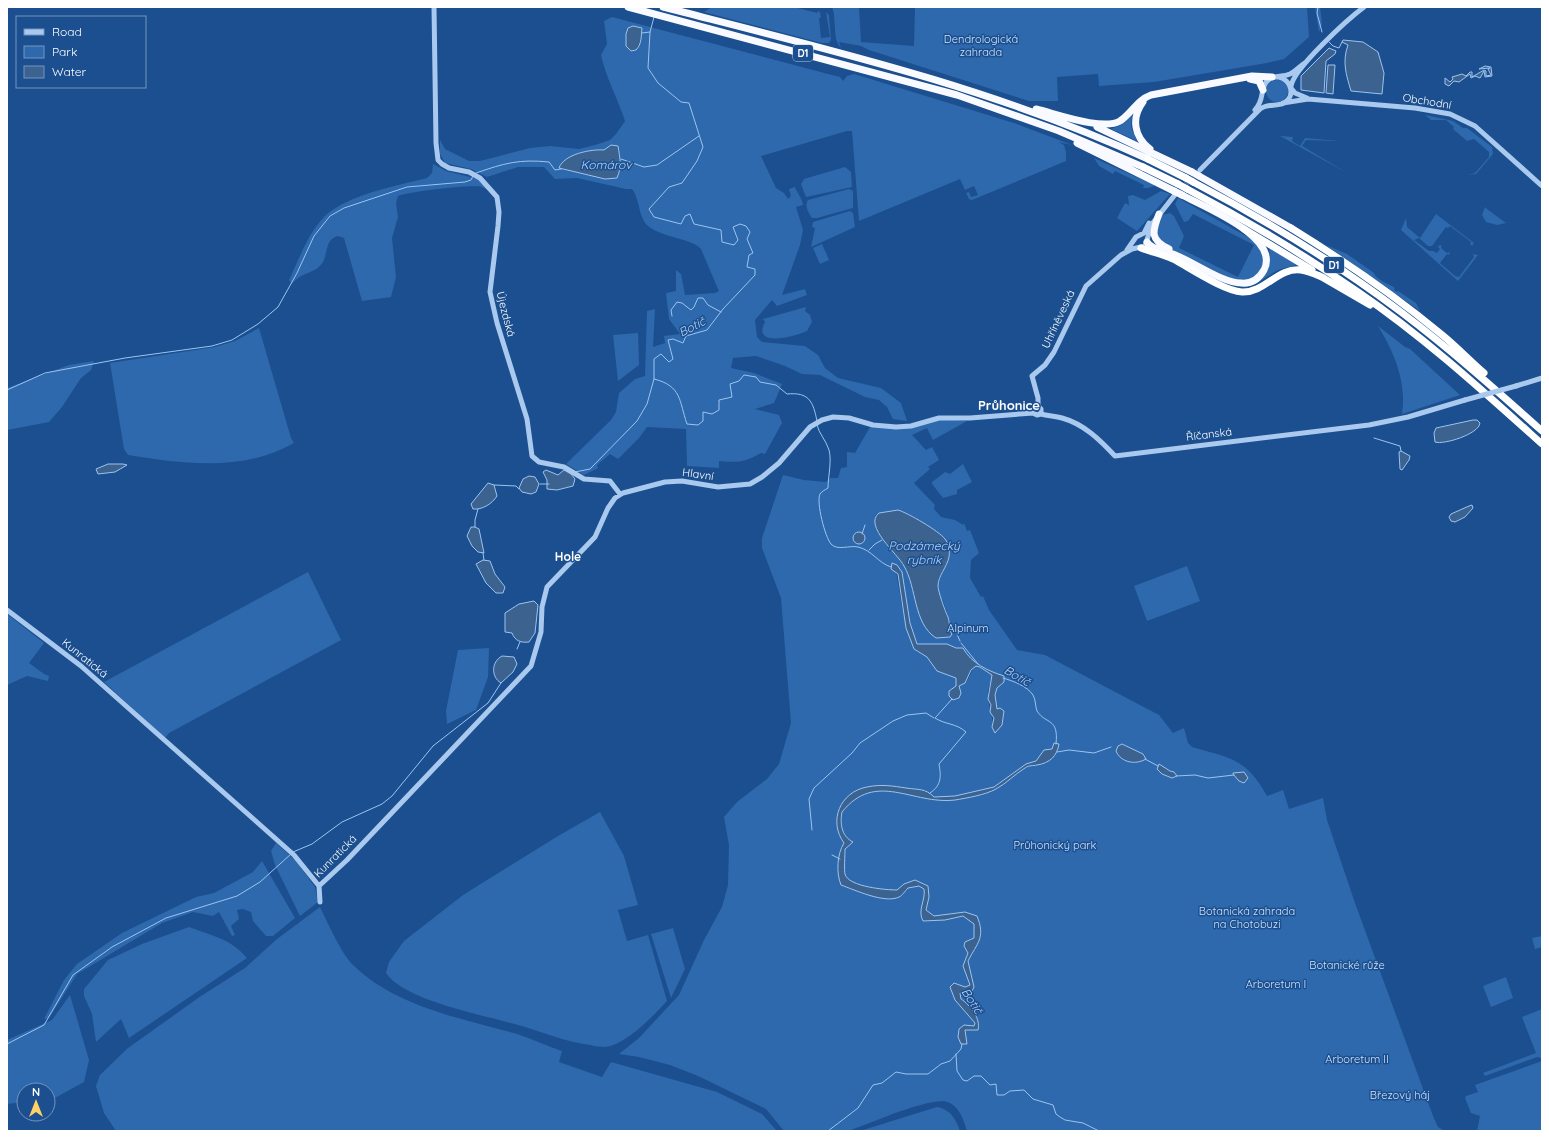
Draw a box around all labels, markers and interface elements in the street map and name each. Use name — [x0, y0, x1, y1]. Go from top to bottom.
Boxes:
legend — [16, 16, 146, 88]
text: Road — [52, 24, 82, 39]
park label: Dendrologická zahrada — [944, 32, 1018, 59]
text: Park — [52, 44, 77, 59]
road number: D1 — [793, 45, 813, 61]
text: Water — [52, 64, 87, 79]
street label: Obchodní — [1402, 90, 1453, 112]
water label: Komárov — [580, 157, 633, 172]
road number: D1 — [1324, 257, 1344, 273]
street label: Uhříněveská — [1038, 288, 1078, 350]
street label: Újezdská — [494, 290, 518, 338]
water label: Botič — [676, 313, 709, 340]
district label: Průhonice — [978, 397, 1040, 413]
street label: Říčanská — [1185, 424, 1233, 444]
street label: Hlavní — [681, 465, 715, 483]
water label: Podzámecký rybník — [888, 538, 961, 567]
district label: Hole — [555, 549, 581, 564]
park label: Alpinum — [947, 621, 989, 635]
street label: Kunratická — [59, 635, 111, 681]
water label: Botič — [1001, 662, 1035, 690]
street label: Kunratická — [311, 832, 359, 880]
park label: Průhonický park — [1014, 838, 1097, 852]
park label: Botanická zahrada na Chotobuzi — [1199, 904, 1295, 931]
park label: Botanické růže — [1309, 958, 1385, 972]
park label: Arboretum I — [1246, 977, 1306, 991]
water label: Botič — [959, 985, 987, 1018]
park label: Arboretum II — [1325, 1052, 1389, 1066]
north arrow — [16, 1082, 56, 1122]
text: N — [32, 1085, 40, 1099]
park label: Březový háj — [1370, 1088, 1430, 1102]

